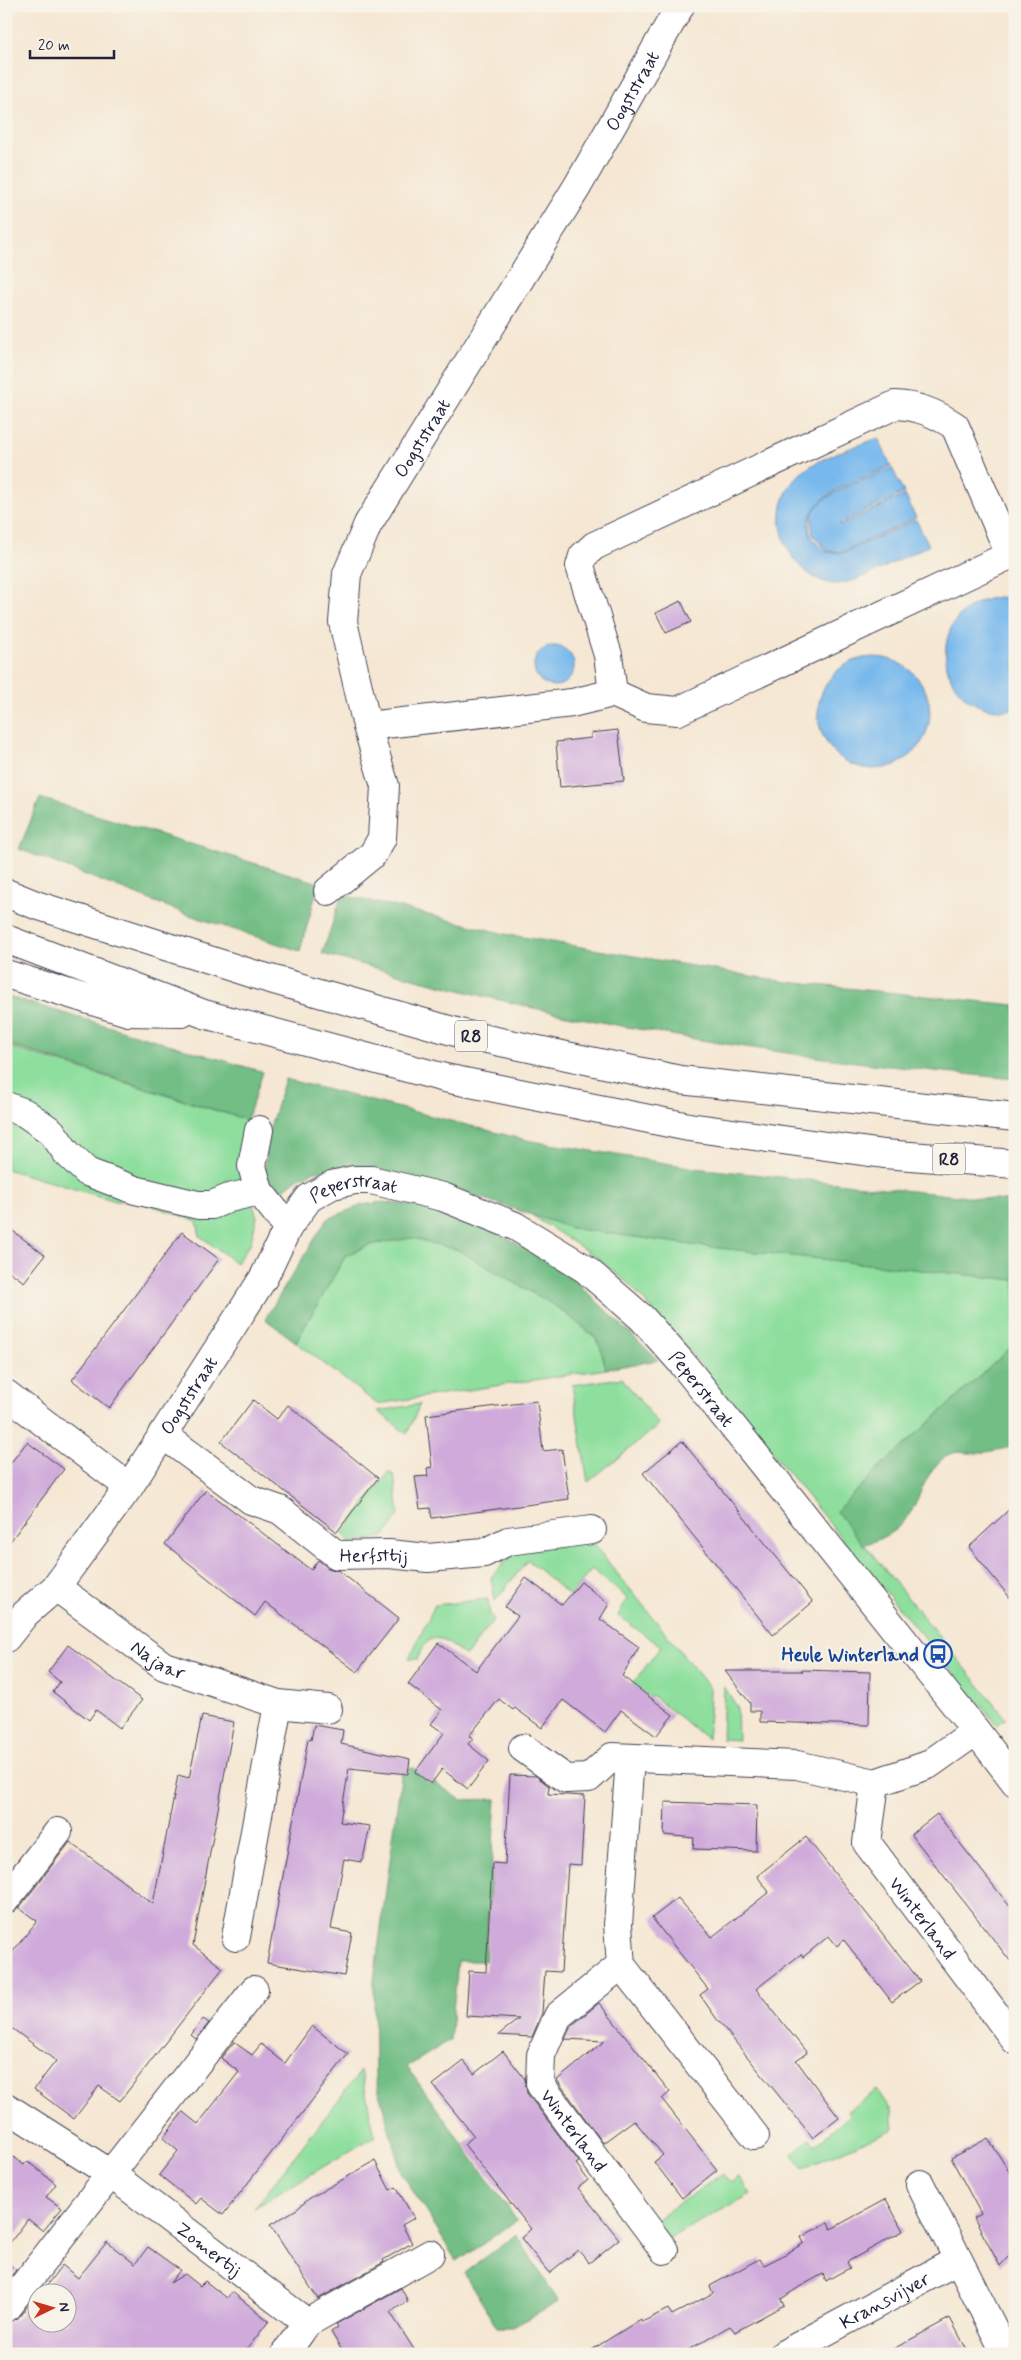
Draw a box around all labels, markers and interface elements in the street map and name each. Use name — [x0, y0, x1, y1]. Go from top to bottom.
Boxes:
scale bar — [30, 28, 114, 60]
text: 20 m — [38, 36, 70, 56]
street label: Oogststraat — [600, 47, 666, 136]
street label: Oogststraat — [389, 394, 457, 483]
road number: R8 — [455, 1020, 487, 1052]
road number: R8 — [933, 1144, 965, 1174]
street label: Peperstraat — [305, 1169, 400, 1209]
street label: Peperstraat — [663, 1346, 739, 1433]
street label: Oogststraat — [155, 1352, 224, 1440]
street label: Herfsttij — [339, 1543, 409, 1570]
street label: Najaar — [125, 1635, 188, 1686]
bus stop icon: Heule Winterland — [923, 1639, 953, 1669]
place label: Heule Winterland — [781, 1643, 919, 1668]
street label: Winterland — [883, 1872, 961, 1965]
street label: Winterland — [534, 2084, 612, 2177]
street label: Zomertij — [170, 2217, 246, 2283]
street label: Kransvijver — [836, 2267, 934, 2336]
north arrow — [28, 2282, 78, 2332]
text: N — [55, 2302, 73, 2312]

